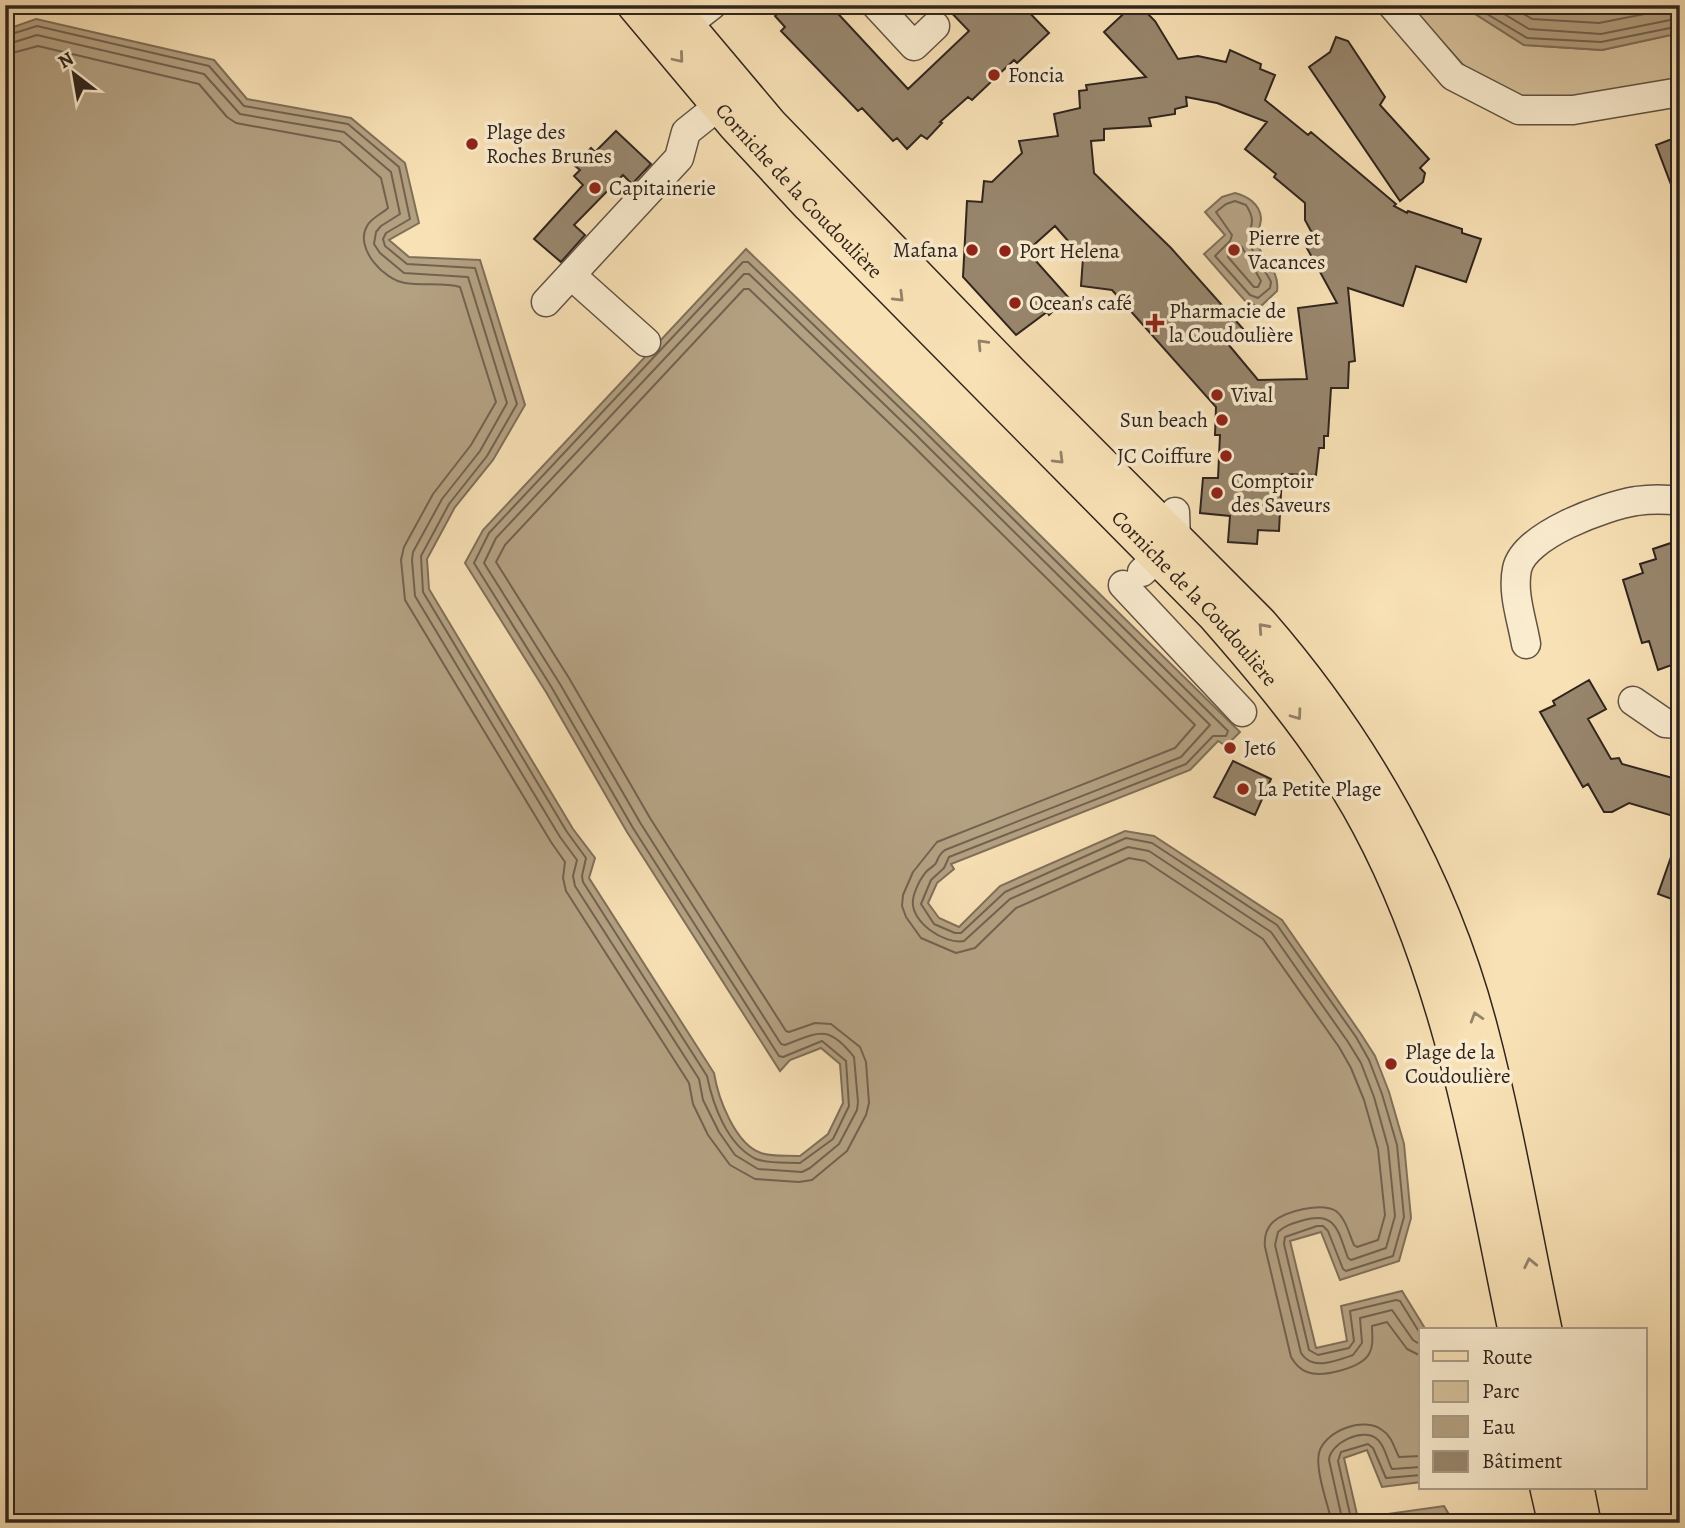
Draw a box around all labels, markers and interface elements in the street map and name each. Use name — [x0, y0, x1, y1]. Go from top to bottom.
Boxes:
north arrow — [38, 38, 108, 108]
text: N — [53, 45, 79, 75]
one-way arrow — [671, 49, 683, 62]
place label: Foncia — [1008, 61, 1065, 89]
marker: Foncia — [986, 67, 1002, 83]
street label: Corniche de la Coudoulière — [709, 97, 889, 285]
place label: Plage des Roches Brunes — [486, 118, 612, 170]
marker: Plage des Roches Brunes — [464, 136, 480, 152]
place label: Capitainerie — [609, 174, 716, 202]
marker: Capitainerie — [587, 180, 603, 196]
place label: Pierre et Vacances — [1247, 224, 1325, 276]
place label: Mafana — [893, 236, 958, 264]
place label: Port Helena — [1019, 237, 1120, 265]
marker: Mafana — [964, 242, 980, 258]
marker: Pierre et Vacances — [1226, 242, 1242, 258]
marker: Port Helena — [997, 243, 1013, 259]
one-way arrow — [891, 289, 904, 302]
place label: Ocean's café — [1029, 289, 1132, 317]
marker: Ocean's café — [1007, 295, 1023, 311]
place label: Pharmacie de la Coudoulière — [1169, 297, 1293, 349]
marker: Pharmacie de la Coudoulière — [1147, 315, 1163, 331]
one-way arrow — [978, 339, 991, 352]
place label: Vival — [1230, 381, 1273, 409]
marker: Vival — [1209, 387, 1225, 403]
place label: Sun beach — [1120, 406, 1208, 434]
marker: Sun beach — [1214, 412, 1230, 428]
place label: JC Coiffure — [1117, 442, 1212, 470]
marker: JC Coiffure — [1218, 448, 1234, 464]
one-way arrow — [1051, 451, 1063, 463]
place label: Comptoir des Saveurs — [1231, 467, 1331, 519]
marker: Comptoir des Saveurs — [1209, 485, 1225, 501]
street label: Corniche de la Coudoulière — [1105, 504, 1284, 692]
one-way arrow — [1259, 623, 1271, 636]
one-way arrow — [1289, 707, 1301, 720]
place label: Jet6 — [1244, 734, 1276, 762]
marker: Jet6 — [1222, 740, 1238, 756]
place label: La Petite Plage — [1257, 775, 1381, 803]
marker: La Petite Plage — [1235, 781, 1251, 797]
one-way arrow — [1470, 1012, 1485, 1024]
place label: Plage de la Coudoulière — [1405, 1038, 1510, 1090]
marker: Plage de la Coudoulière — [1383, 1056, 1399, 1072]
one-way arrow — [1524, 1257, 1539, 1269]
legend — [1419, 1328, 1646, 1490]
text: Route — [1482, 1343, 1532, 1371]
text: Parc — [1482, 1377, 1520, 1405]
text: Eau — [1482, 1413, 1516, 1441]
text: Bâtiment — [1482, 1447, 1563, 1475]

